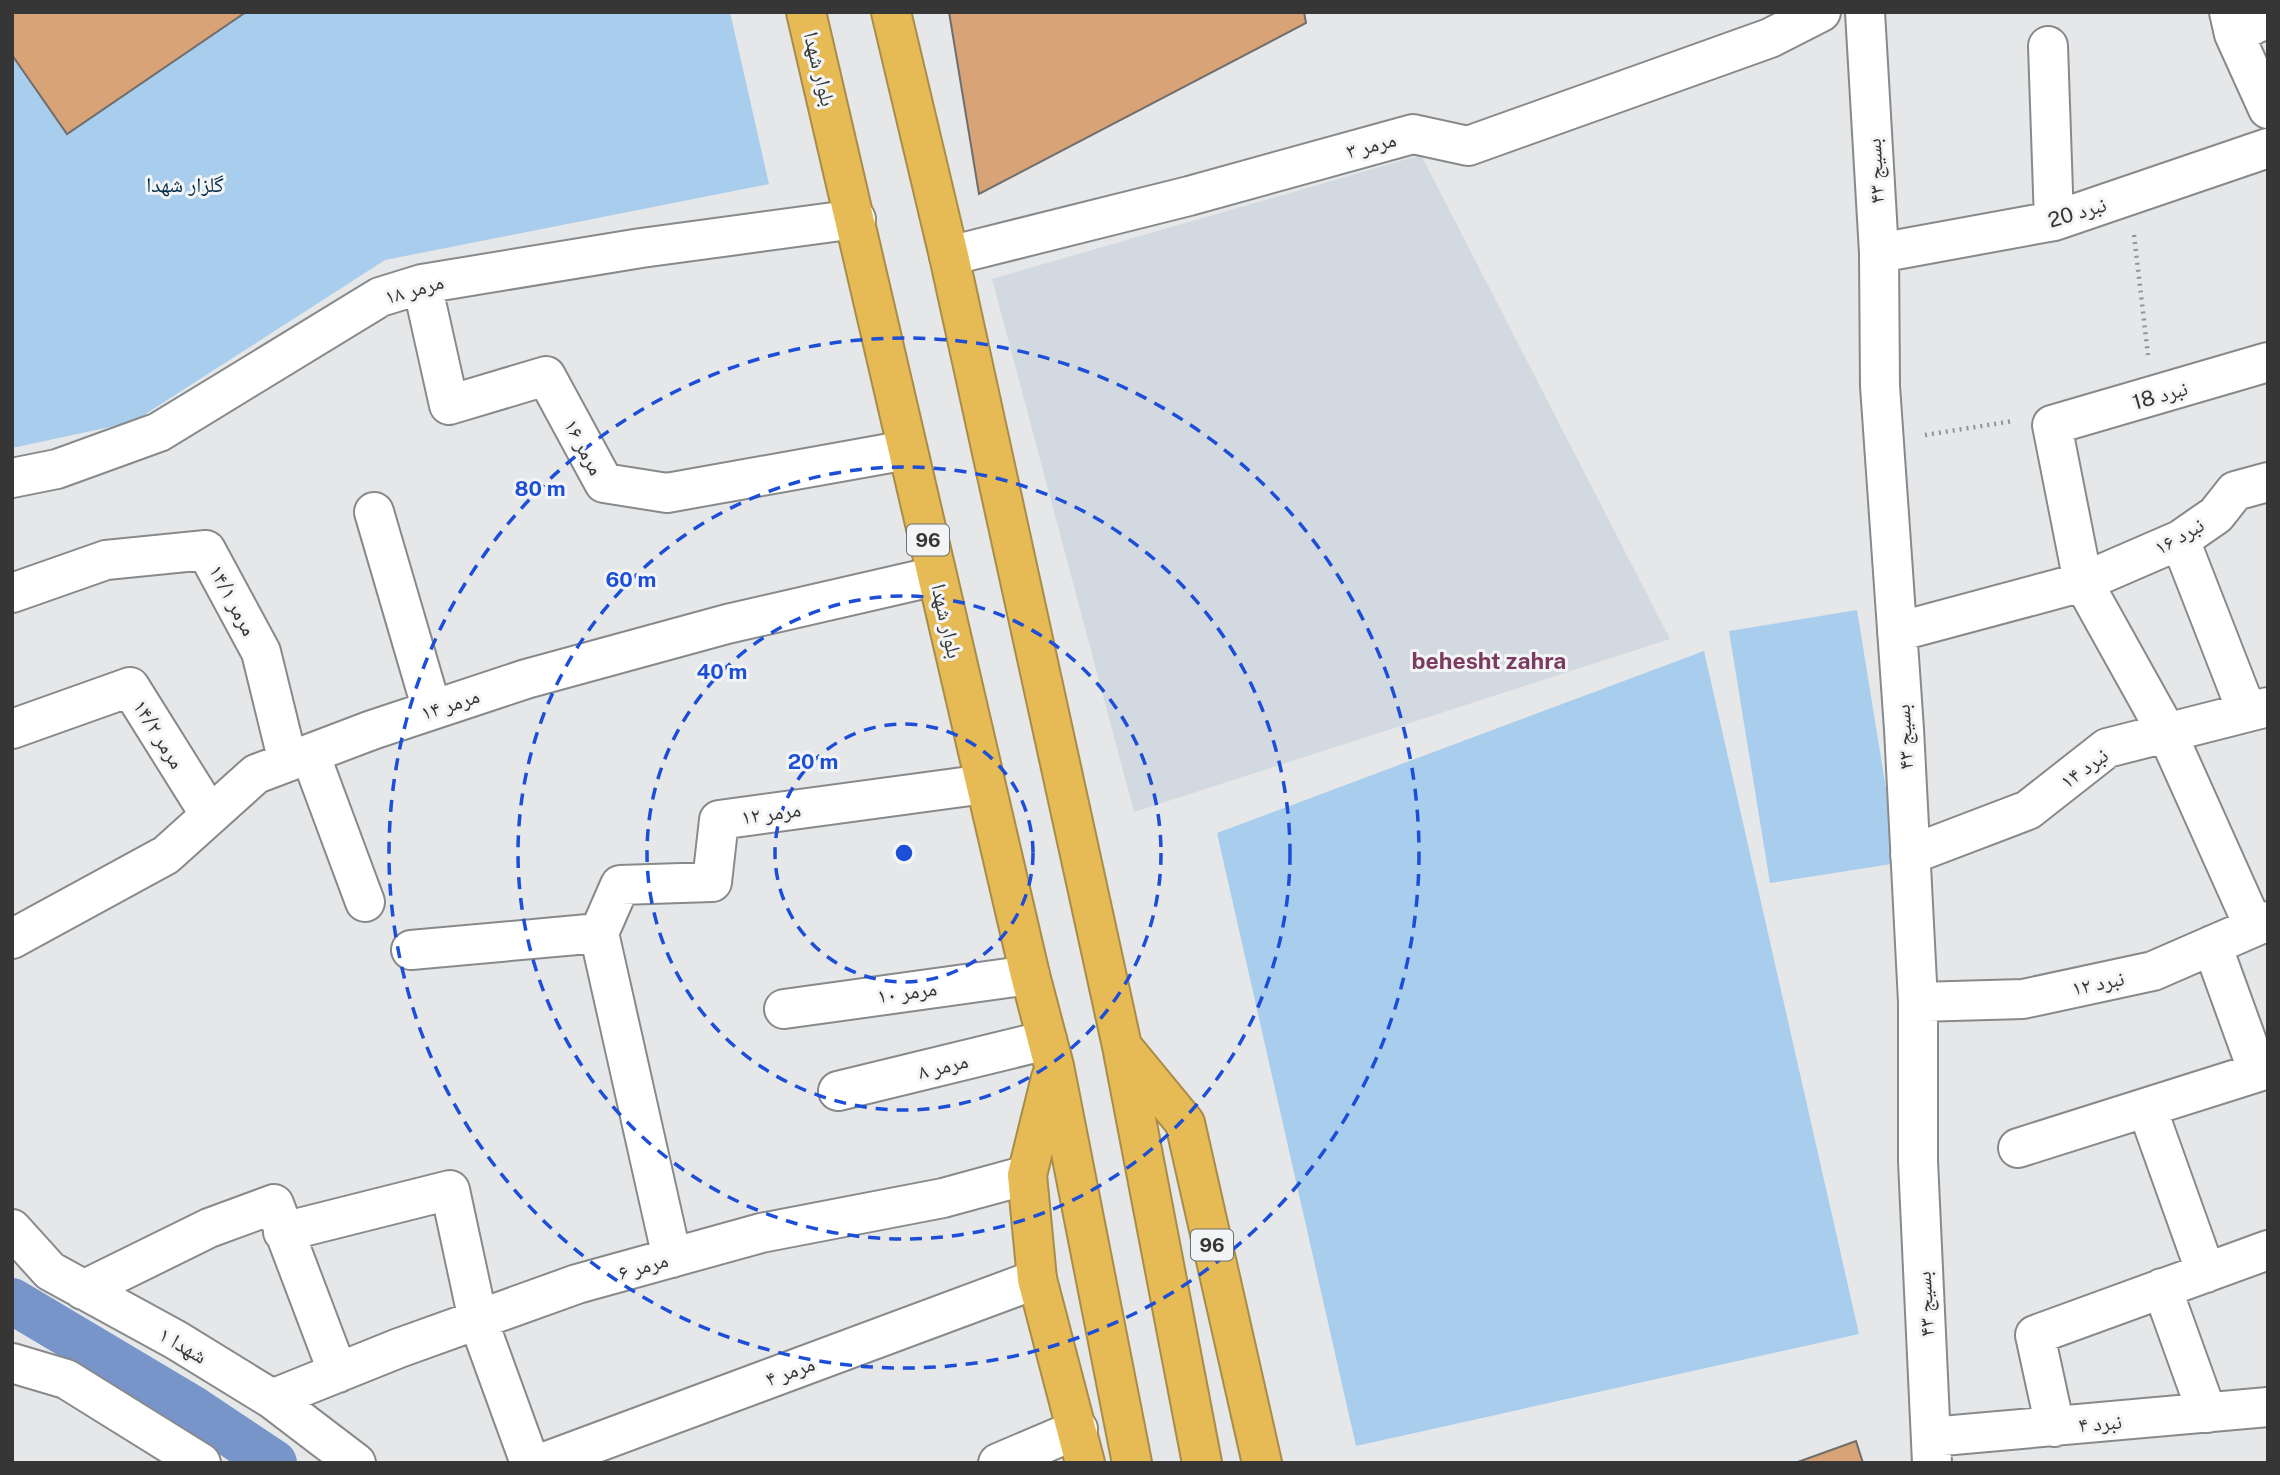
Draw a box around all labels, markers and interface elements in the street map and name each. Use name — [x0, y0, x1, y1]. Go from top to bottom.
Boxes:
street label: بلوار شهدا — [799, 29, 841, 109]
street label: مرمر ۳ — [1343, 126, 1399, 164]
street label: بسیج ۴۳ — [1861, 138, 1890, 204]
park label: گلزار شهدا — [146, 172, 224, 197]
street label: نبرد 20 — [2045, 191, 2109, 233]
street label: مرمر ۱۸ — [382, 269, 446, 309]
street label: نبرد 18 — [2129, 375, 2191, 415]
street label: مرمر ۱۶ — [559, 415, 609, 479]
text: 80 m — [514, 476, 566, 501]
street label: نبرد ۱۶ — [2150, 512, 2208, 560]
road number: 96 — [907, 524, 949, 555]
street label: مرمر ۱۴/۱ — [204, 560, 262, 640]
text: 60 m — [606, 567, 656, 592]
street label: بلوار شهدا — [926, 581, 968, 661]
district label: behesht zahra — [1412, 647, 1566, 674]
text: 40 m — [697, 659, 747, 684]
street label: مرمر ۱۴ — [418, 683, 482, 725]
street label: مرمر ۱۴/۲ — [128, 695, 190, 773]
street label: بسیج ۴۳ — [1890, 704, 1919, 770]
street label: نبرد ۱۴ — [2055, 742, 2113, 794]
text: 20 m — [788, 749, 838, 774]
street label: مرمر ۱۲ — [740, 796, 802, 830]
centre of rings — [892, 841, 916, 865]
street label: نبرد ۱۲ — [2069, 965, 2127, 1001]
street label: مرمر ۱۰ — [876, 975, 938, 1009]
street label: مرمر ۸ — [915, 1048, 971, 1084]
road number: 96 — [1191, 1230, 1233, 1260]
street label: مرمر ۶ — [615, 1247, 671, 1285]
street label: بسیج ۴۳ — [1911, 1271, 1940, 1337]
street label: شهدا ۱ — [155, 1321, 211, 1369]
street label: مرمر ۴ — [762, 1351, 818, 1391]
street label: نبرد ۴ — [2077, 1409, 2123, 1437]

